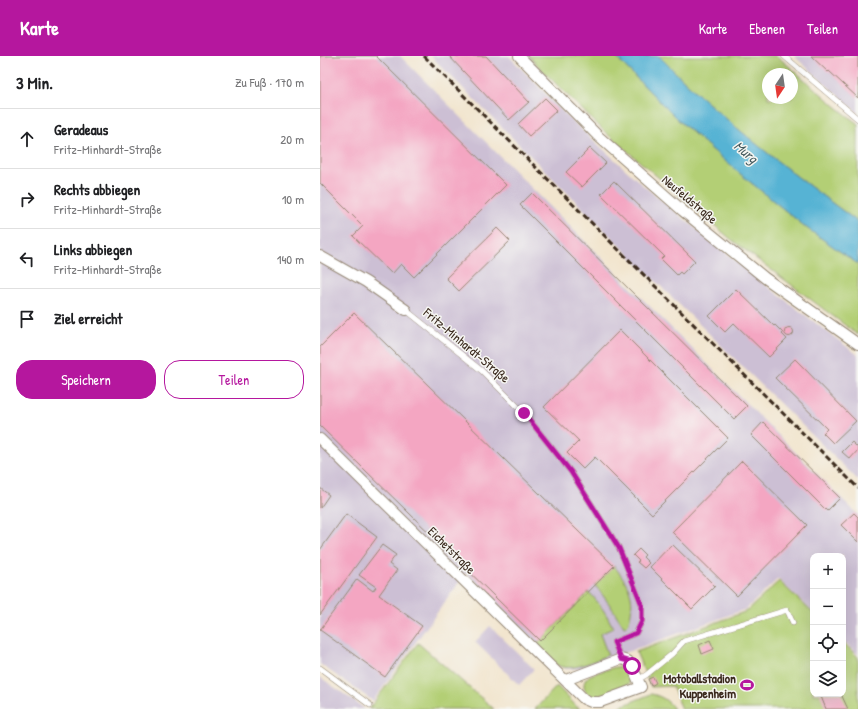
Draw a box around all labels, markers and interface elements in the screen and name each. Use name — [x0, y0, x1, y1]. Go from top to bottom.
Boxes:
text: Karte — [20, 15, 59, 41]
text: Karte — [699, 19, 727, 38]
text: Ebenen — [749, 19, 785, 38]
text: Teilen — [807, 19, 838, 38]
north arrow — [762, 68, 798, 104]
text: 3 Min. — [16, 71, 53, 94]
text: Zu Fuß · 170 m — [235, 73, 304, 91]
text: Geradeaus — [54, 119, 108, 140]
icon: ahead — [16, 128, 38, 150]
text: 20 m — [280, 130, 304, 148]
water label: Murg — [730, 136, 763, 168]
text: Fritz-Minhardt-Straße — [54, 140, 162, 158]
street label: Neufeldstraße — [658, 170, 722, 228]
text: Rechts abbiegen — [54, 179, 140, 200]
icon: right — [16, 188, 38, 210]
text: 10 m — [282, 190, 304, 208]
text: Fritz-Minhardt-Straße — [54, 200, 162, 218]
text: Links abbiegen — [54, 239, 132, 260]
icon: left — [16, 248, 38, 270]
text: 140 m — [277, 250, 304, 268]
text: Fritz-Minhardt-Straße — [54, 260, 162, 278]
street label: Fritz-Minhardt-Straße — [419, 303, 514, 386]
icon: arrive — [16, 308, 38, 330]
text: Ziel erreicht — [54, 308, 123, 329]
button: Speichern — [16, 360, 156, 399]
button: Teilen — [164, 360, 304, 399]
route end — [515, 404, 533, 422]
street label: Eichetstraße — [424, 522, 480, 578]
map controls — [810, 553, 846, 697]
button: + — [810, 553, 846, 589]
button: − — [810, 589, 846, 625]
button: locate — [810, 625, 846, 661]
route start — [623, 657, 641, 675]
button: layers — [810, 661, 846, 697]
place label: Motoballstadion Kuppenheim — [664, 669, 736, 703]
sports icon: Motoballstadion Kuppenheim — [739, 677, 755, 693]

